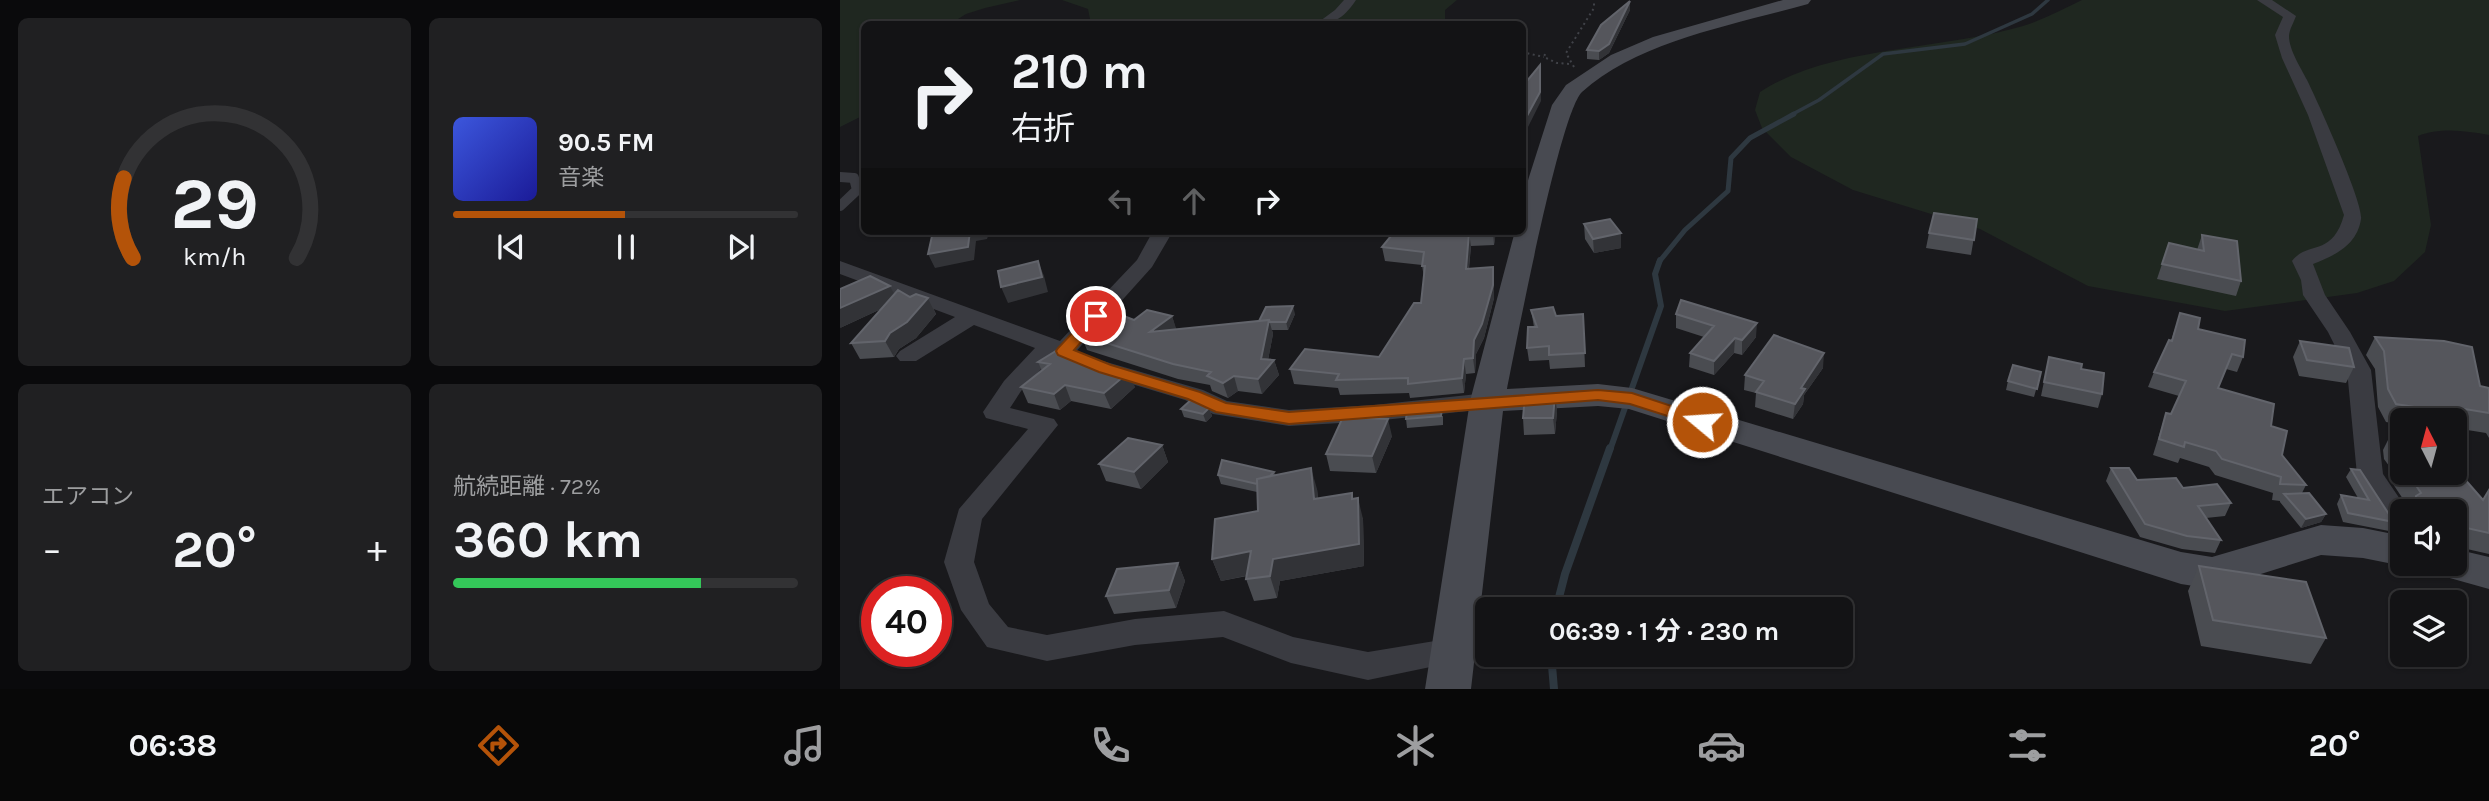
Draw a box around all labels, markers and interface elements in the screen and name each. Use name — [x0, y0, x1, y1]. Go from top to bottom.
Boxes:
text: 210 m — [1011, 43, 1148, 100]
icon: right — [896, 49, 987, 140]
text: 右折 — [1011, 110, 1075, 147]
text: 90.5 FM — [558, 127, 655, 158]
text: 29 — [170, 161, 259, 246]
text: 音楽 — [558, 164, 604, 191]
icon: left — [1102, 182, 1140, 220]
icon: ahead — [1175, 182, 1213, 220]
icon: right — [1248, 182, 1286, 220]
icon: previous — [492, 228, 530, 266]
icon: pause — [607, 228, 645, 266]
icon: next — [722, 228, 760, 266]
text: km/h — [183, 242, 246, 271]
pin — [1066, 286, 1126, 346]
icon: arrive — [1077, 297, 1115, 335]
position arrow — [1665, 385, 1739, 459]
north arrow — [2390, 408, 2468, 485]
map controls — [2390, 408, 2467, 667]
text: 航続距離 · 72% — [453, 473, 601, 500]
text: エアコン — [42, 483, 134, 510]
button: sound — [2390, 499, 2467, 576]
text: 360 km — [453, 509, 643, 570]
text: 20° — [172, 519, 257, 580]
text: − — [42, 527, 62, 572]
text: + — [367, 527, 387, 572]
speed limit sign: 40 — [861, 576, 952, 667]
button: layers — [2390, 590, 2467, 667]
text: 06:39 · 1 分 · 230 m — [1549, 616, 1779, 647]
icon: directions — [474, 721, 523, 770]
icon: music — [780, 721, 829, 770]
icon: phone — [1086, 721, 1135, 770]
icon: climate — [1391, 721, 1440, 770]
icon: car — [1697, 721, 1746, 770]
icon: filters — [2003, 721, 2052, 770]
text: 06:38 — [128, 727, 217, 764]
text: 20° — [2309, 727, 2361, 764]

